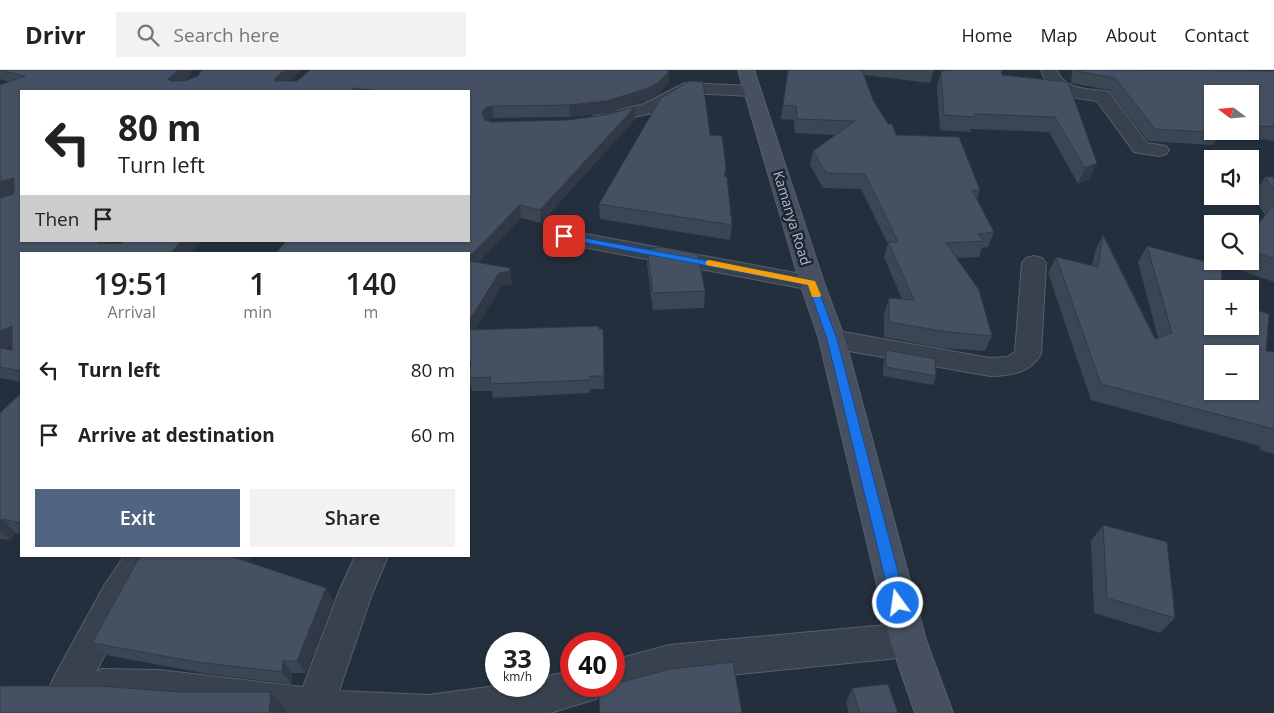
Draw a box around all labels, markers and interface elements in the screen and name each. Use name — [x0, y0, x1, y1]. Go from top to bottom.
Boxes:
search box — [116, 12, 466, 57]
text: Drivr — [25, 18, 86, 51]
icon: search — [134, 21, 162, 49]
text: Search here — [174, 22, 279, 48]
text: Home — [962, 23, 1012, 47]
text: Map — [1040, 23, 1078, 47]
text: About — [1106, 23, 1156, 47]
text: Contact — [1184, 23, 1249, 47]
north arrow — [1204, 85, 1259, 140]
map controls — [1204, 85, 1259, 400]
text: 80 m — [118, 104, 201, 151]
icon: left — [35, 110, 100, 175]
text: Turn left — [118, 149, 205, 179]
button: sound — [1204, 150, 1259, 205]
street label: Kamanya Road — [769, 168, 816, 267]
icon: arrive — [89, 205, 117, 233]
text: Then — [35, 206, 79, 232]
pin — [543, 215, 585, 257]
button: search — [1204, 215, 1259, 270]
icon: arrive — [550, 222, 578, 250]
text: 19:51 — [93, 263, 170, 304]
text: 1 — [249, 263, 266, 304]
text: 140 — [345, 263, 397, 304]
button: + — [1204, 280, 1259, 335]
text: Arrival — [108, 301, 156, 323]
text: min — [243, 301, 272, 323]
text: m — [364, 301, 378, 323]
button: − — [1204, 345, 1259, 400]
icon: left — [35, 356, 63, 384]
text: Turn left — [78, 357, 160, 383]
text: 80 m — [411, 357, 455, 383]
icon: arrive — [35, 421, 63, 449]
text: Arrive at destination — [78, 422, 275, 448]
text: 60 m — [411, 422, 455, 448]
button: Exit — [35, 489, 240, 547]
button: Share — [250, 489, 455, 547]
position arrow — [871, 576, 923, 628]
speed limit sign: 40 — [560, 632, 625, 697]
text: 33 — [503, 641, 532, 675]
text: km/h — [503, 668, 532, 685]

